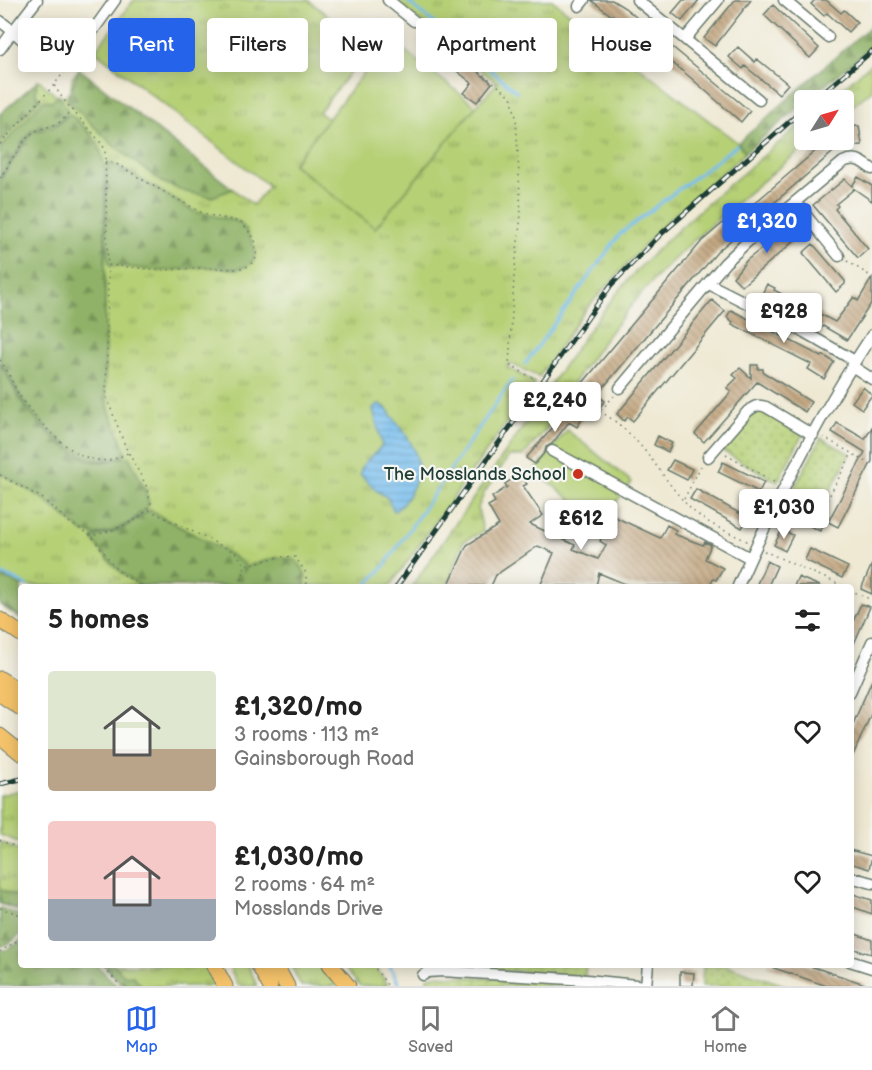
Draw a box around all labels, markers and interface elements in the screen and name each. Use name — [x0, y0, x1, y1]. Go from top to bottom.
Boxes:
chip: Buy — [18, 18, 96, 72]
chip: Rent — [108, 18, 195, 72]
chip: Filters — [207, 18, 308, 72]
chip: New — [320, 18, 404, 72]
chip: Apartment — [416, 18, 557, 72]
chip: House — [569, 18, 673, 72]
north arrow — [794, 90, 854, 150]
map controls — [794, 90, 854, 150]
pin: £1,320 — [718, 203, 816, 254]
text: £1,320 — [736, 210, 798, 234]
pin: £928 — [748, 293, 820, 344]
text: £928 — [760, 300, 808, 324]
pin: £2,240 — [506, 382, 604, 433]
text: £2,240 — [523, 389, 587, 413]
place label: The Mosslands School — [384, 464, 566, 485]
marker: The Mosslands School — [571, 467, 585, 481]
pin: £1,030 — [735, 489, 833, 540]
text: £1,030 — [753, 496, 815, 520]
pin: £612 — [545, 500, 617, 551]
text: £612 — [559, 507, 603, 531]
icon: filters — [791, 604, 824, 637]
text: 5 homes — [48, 605, 149, 636]
text: £1,320/mo — [234, 692, 363, 723]
icon: home — [96, 695, 168, 767]
icon: heart — [791, 715, 824, 748]
text: 3 rooms · 113 m² — [234, 723, 379, 747]
text: Gainsborough Road — [234, 747, 414, 771]
text: £1,030/mo — [234, 842, 364, 873]
icon: home — [96, 845, 168, 917]
icon: heart — [791, 865, 824, 898]
text: 2 rooms · 64 m² — [234, 873, 375, 897]
text: Mosslands Drive — [234, 897, 383, 921]
tab: Map — [125, 1002, 158, 1057]
tab: Saved — [408, 1002, 453, 1057]
tab: Home — [703, 1002, 747, 1057]

